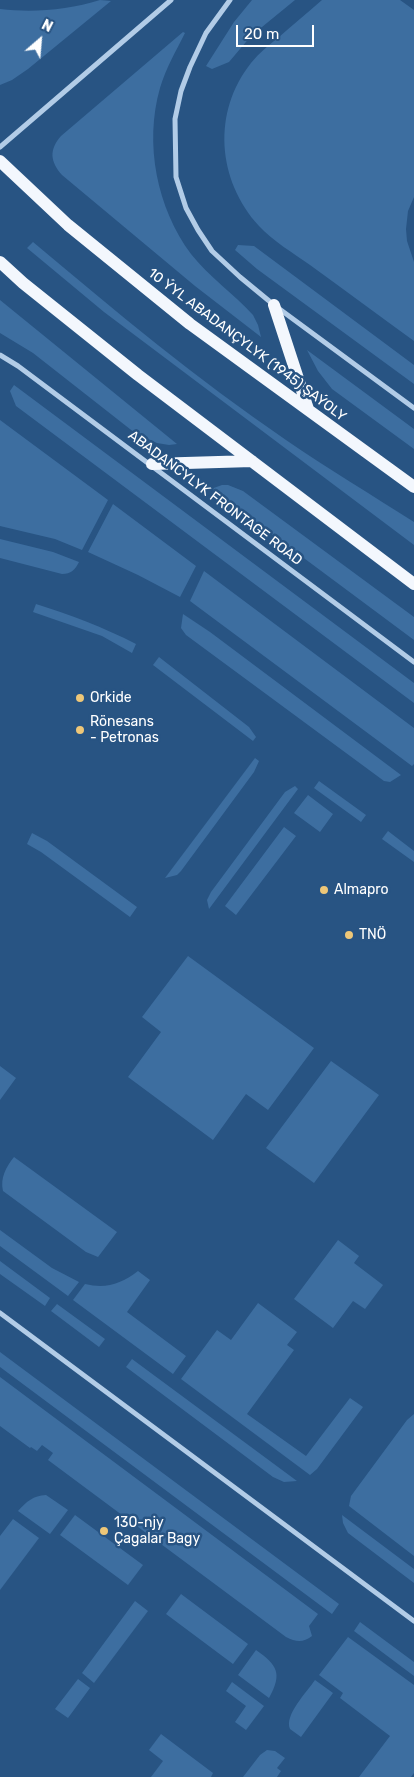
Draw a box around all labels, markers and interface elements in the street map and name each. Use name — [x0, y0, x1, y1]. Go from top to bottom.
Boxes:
north arrow — [15, 15, 65, 65]
scale bar — [239, 15, 316, 47]
text: N — [39, 16, 55, 36]
text: 20 m — [244, 25, 279, 43]
street label: 10 ÝYL ABADANÇYLYK (1945) ŞAÝOLY — [145, 265, 349, 425]
street label: ABADANCYLYK FRONTAGE ROAD — [125, 427, 305, 569]
place label: Orkide — [90, 690, 132, 706]
marker: Orkide — [74, 692, 86, 704]
place label: Rönesans - Petronas — [90, 714, 159, 746]
marker: Rönesans - Petronas — [74, 724, 86, 736]
place label: Almapro — [334, 882, 389, 898]
marker: Almapro — [318, 884, 330, 896]
place label: TNÖ — [359, 927, 386, 943]
marker: TNÖ — [343, 929, 355, 941]
place label: 130-njy Çagalar Bagy — [114, 1515, 200, 1548]
marker: 130-njy Çagalar Bagy — [98, 1525, 110, 1537]

